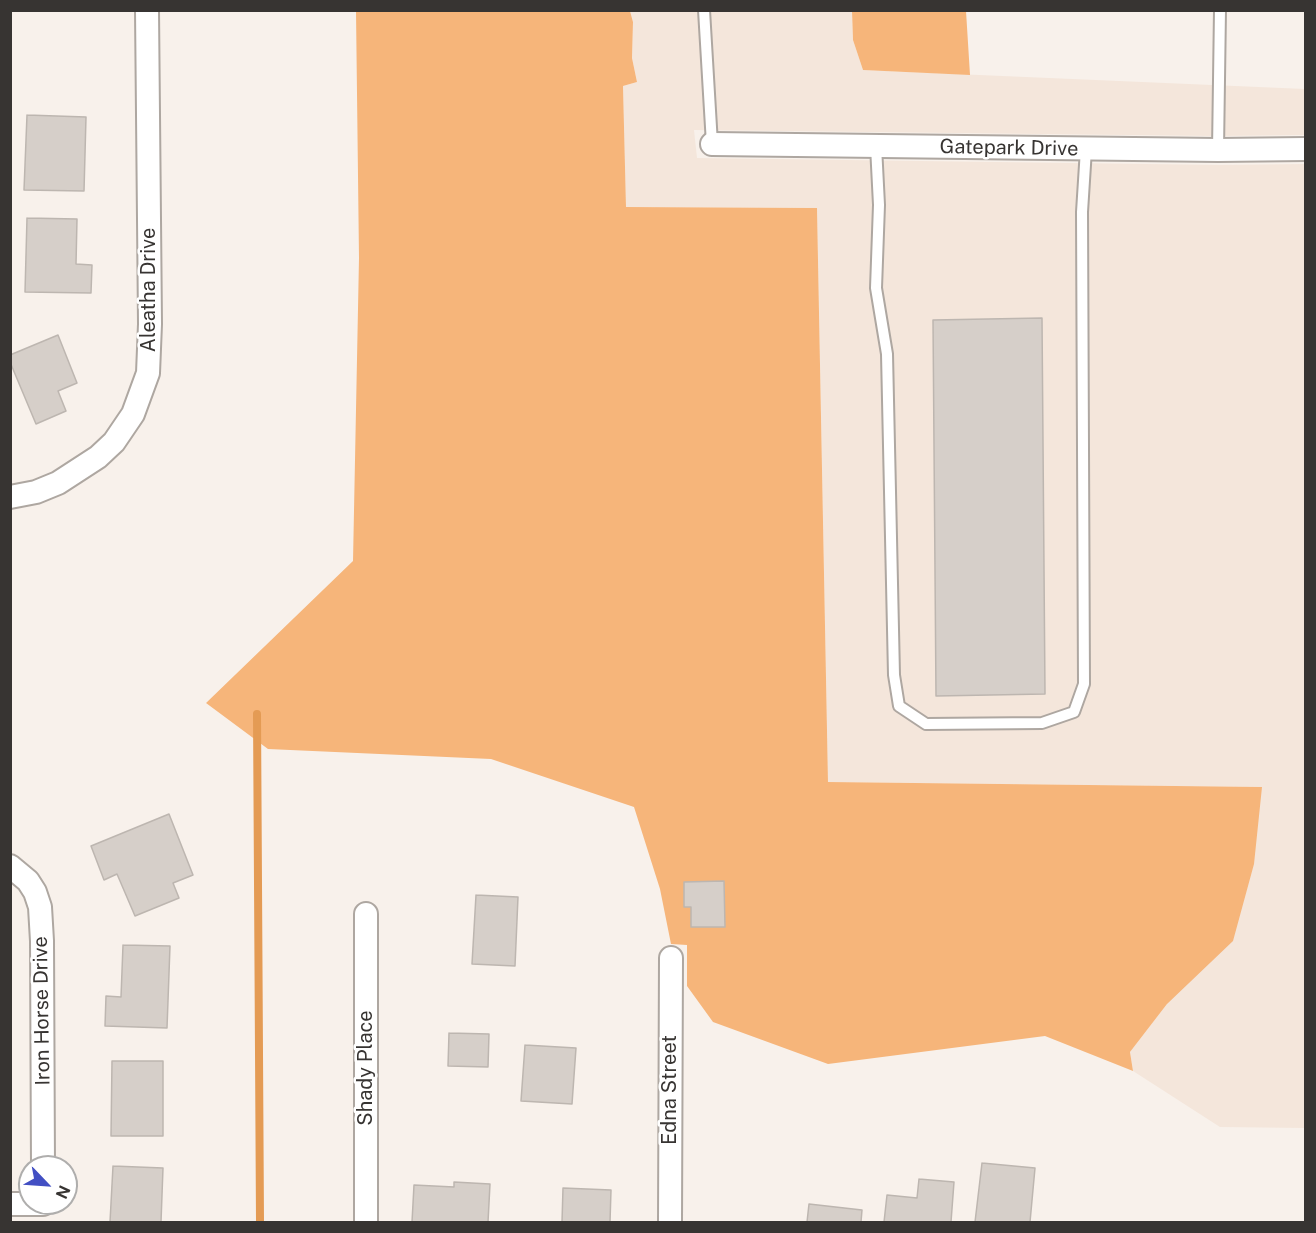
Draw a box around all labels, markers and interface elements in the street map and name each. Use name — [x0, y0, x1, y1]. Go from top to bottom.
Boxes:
street label: Gatepark Drive — [939, 135, 1079, 161]
street label: Aleatha Drive — [137, 228, 161, 352]
street label: Iron Horse Drive — [29, 936, 55, 1086]
street label: Shady Place — [354, 1010, 378, 1126]
street label: Edna Street — [658, 1035, 682, 1145]
north arrow — [18, 1155, 78, 1215]
text: N — [52, 1182, 74, 1202]

